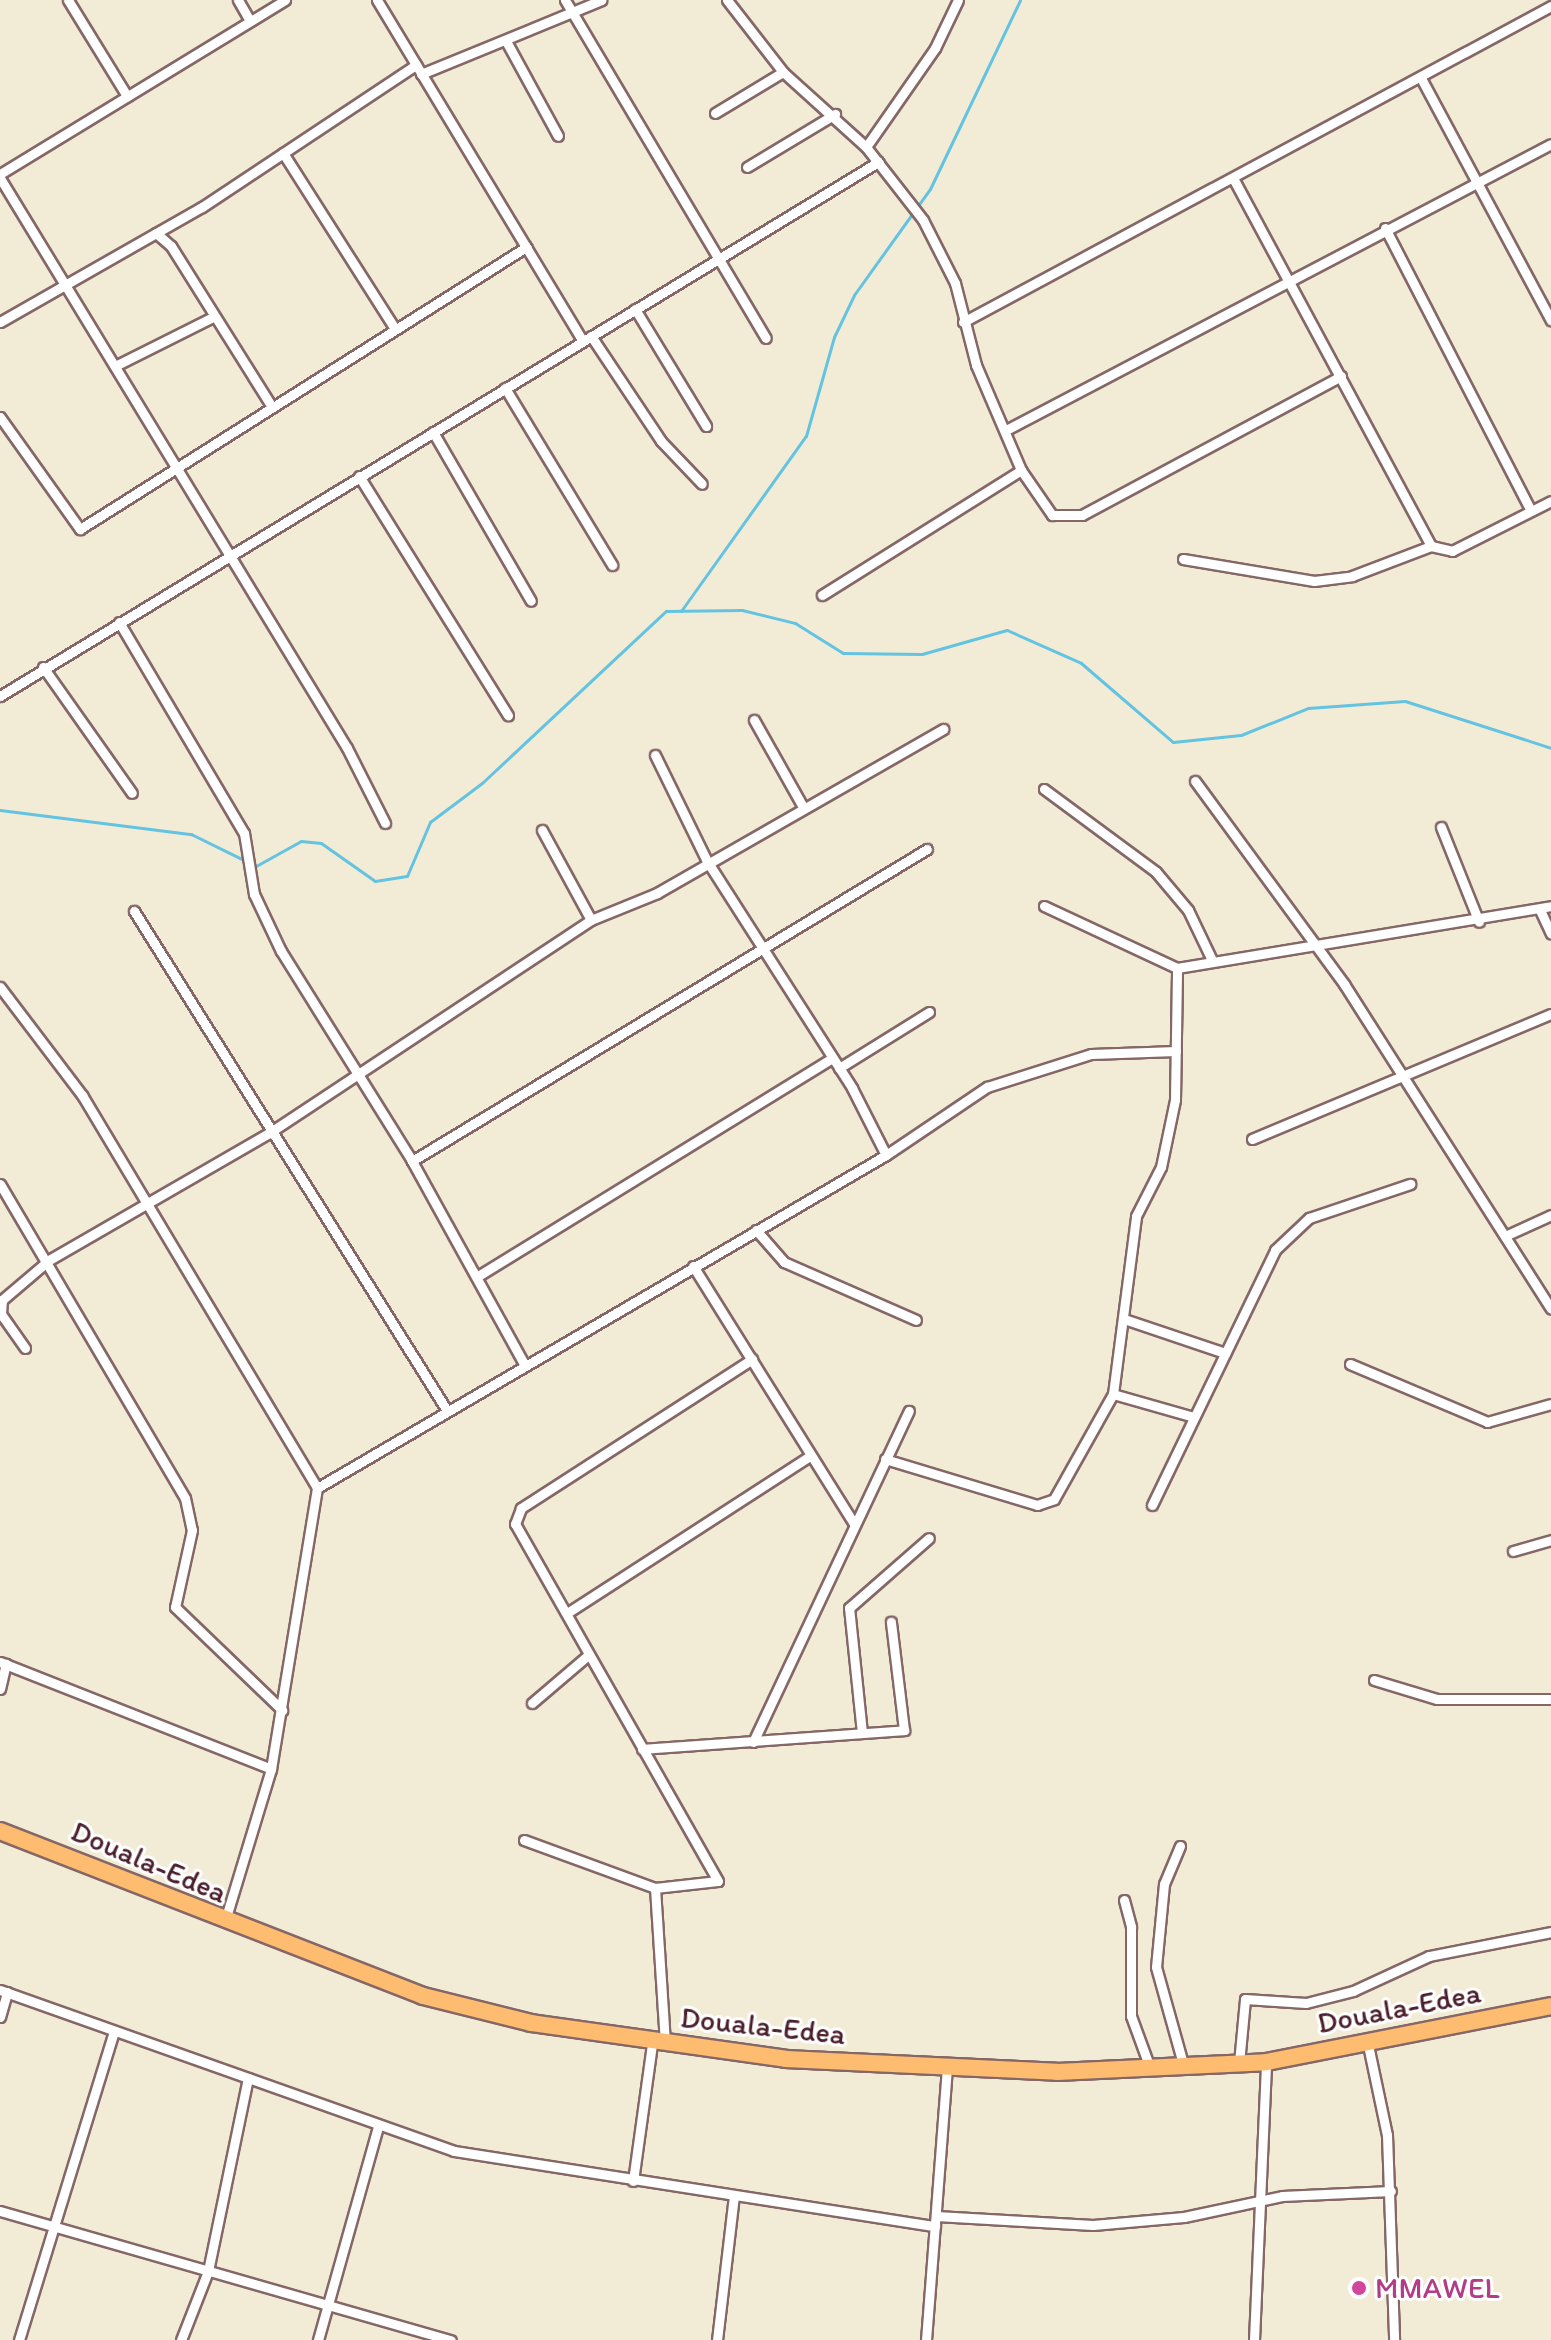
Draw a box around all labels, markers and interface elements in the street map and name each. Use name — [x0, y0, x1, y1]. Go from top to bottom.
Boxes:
street label: Douala-Edea — [66, 1813, 232, 1911]
street label: Douala-Edea — [1314, 1975, 1484, 2041]
street label: Douala-Edea — [679, 1999, 847, 2053]
place label: MMAWEL — [1375, 2270, 1500, 2306]
marker: MMAWEL — [1350, 2279, 1368, 2297]

